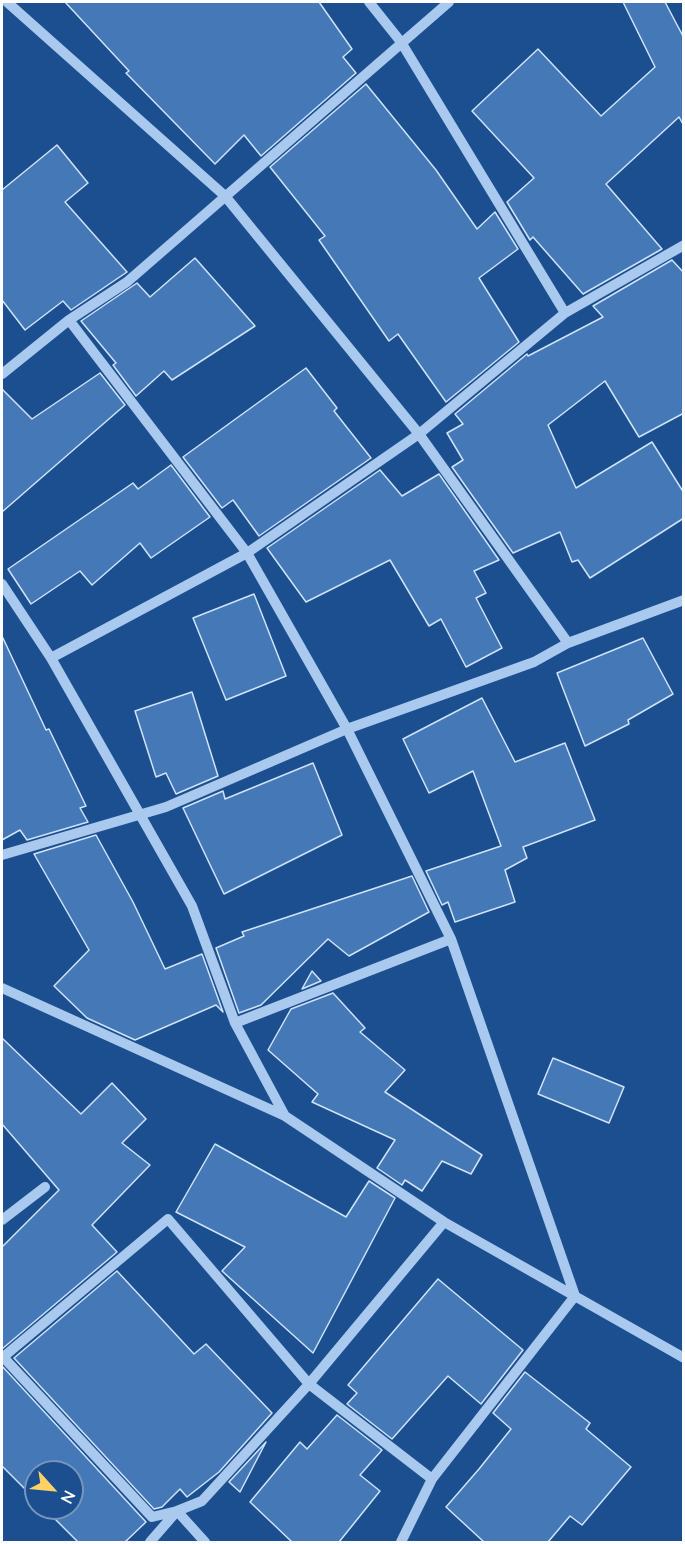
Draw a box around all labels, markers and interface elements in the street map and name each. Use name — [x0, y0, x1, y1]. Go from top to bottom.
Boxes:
north arrow — [24, 1460, 84, 1520]
text: N — [57, 1488, 80, 1507]

